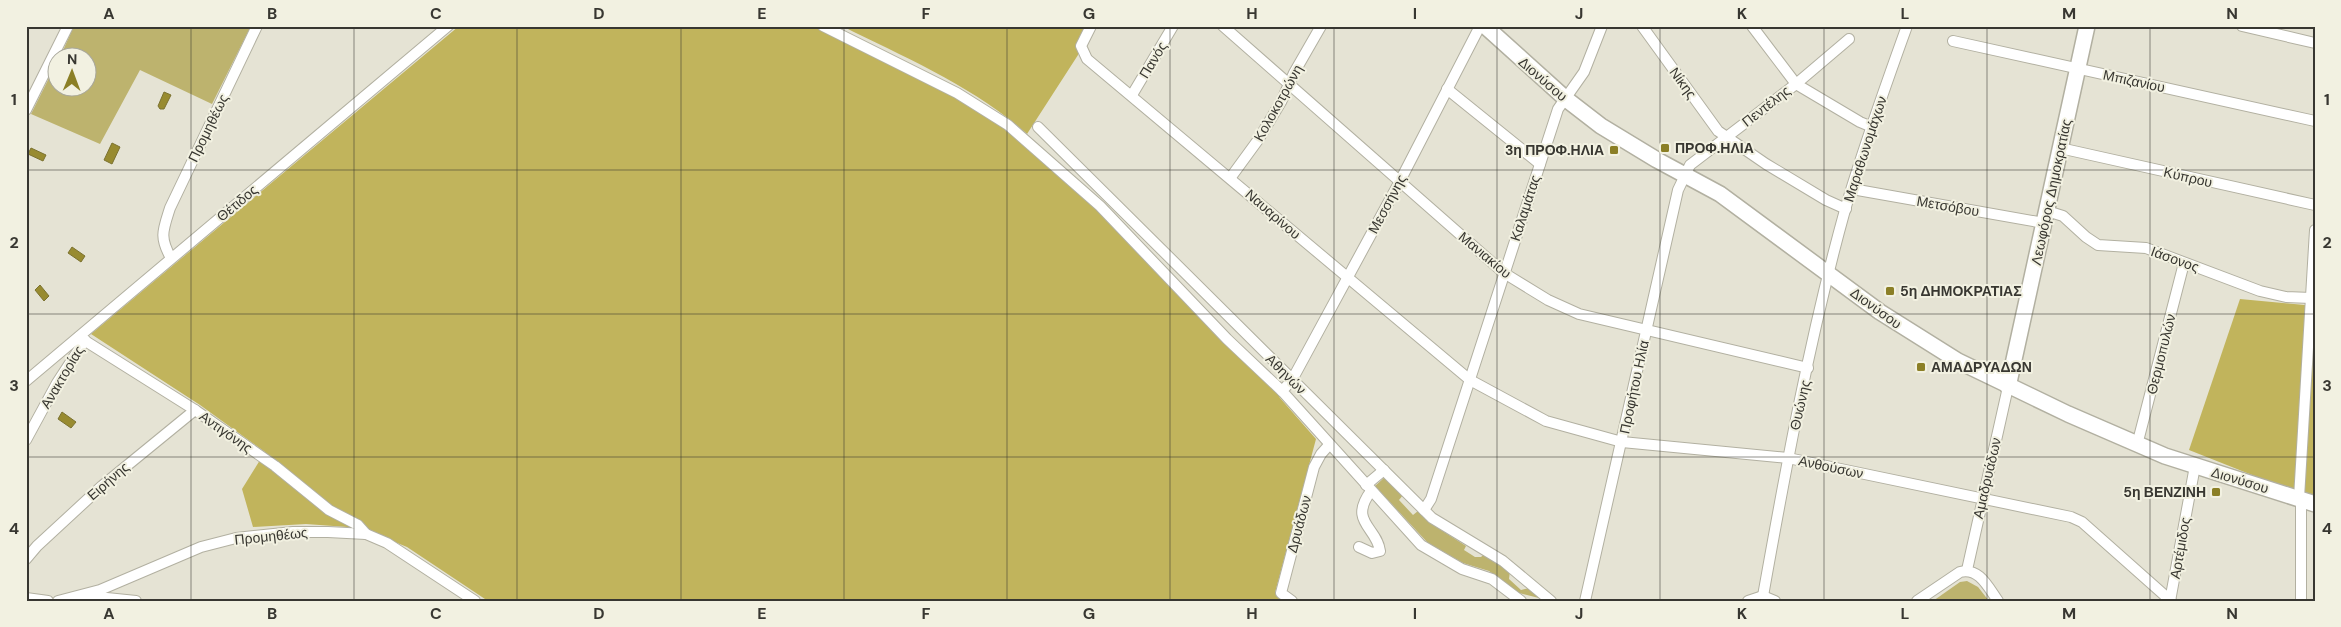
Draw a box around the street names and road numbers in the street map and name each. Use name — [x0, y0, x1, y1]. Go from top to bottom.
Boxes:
street label: Πανός — [1135, 38, 1171, 82]
street label: Διονύσου — [1515, 53, 1571, 105]
street label: Κολοκοτρώνη — [1250, 62, 1306, 144]
street label: Νίκης — [1666, 64, 1701, 103]
street label: Μπιζανίου — [2101, 66, 2167, 96]
street label: Πεντέλης — [1738, 81, 1794, 131]
street label: Προμηθέως — [184, 91, 232, 165]
street label: Μαραθωνομάχων — [1839, 94, 1891, 204]
street label: Λεωφόρος Δημοκρατίας — [2027, 117, 2075, 267]
street label: Κύπρου — [2162, 163, 2214, 191]
street label: Μεσσήνης — [1364, 171, 1410, 237]
street label: Καλαμάτας — [1506, 172, 1544, 243]
street label: Θέτιδος — [213, 180, 261, 225]
street label: Ναυαρίνου — [1242, 185, 1304, 243]
street label: Μετσόβου — [1915, 192, 1981, 220]
street label: Μανιακίου — [1455, 228, 1515, 282]
street label: Ιάσονος — [2148, 242, 2202, 276]
street label: Διονύσου — [1847, 283, 1905, 333]
street label: Θερμοπυλών — [2142, 312, 2180, 396]
street label: Προφήτου Ηλία — [1615, 338, 1653, 436]
street label: Ανακτορίας — [36, 342, 88, 412]
street label: Αθηνών — [1262, 350, 1310, 398]
street label: Θυώνης — [1785, 378, 1815, 432]
street label: Αντιγόνης — [196, 407, 256, 457]
street label: Αμαδρυάδων — [1969, 436, 2005, 520]
street label: Ανθούσων — [1797, 451, 1865, 483]
street label: Ειρήνης — [83, 458, 133, 504]
street label: Διονύσου — [2209, 463, 2271, 497]
street label: Δρυάδων — [1283, 493, 1315, 555]
street label: Αρτέμιδος — [2166, 515, 2194, 580]
street label: Προμηθέως — [234, 523, 309, 549]

